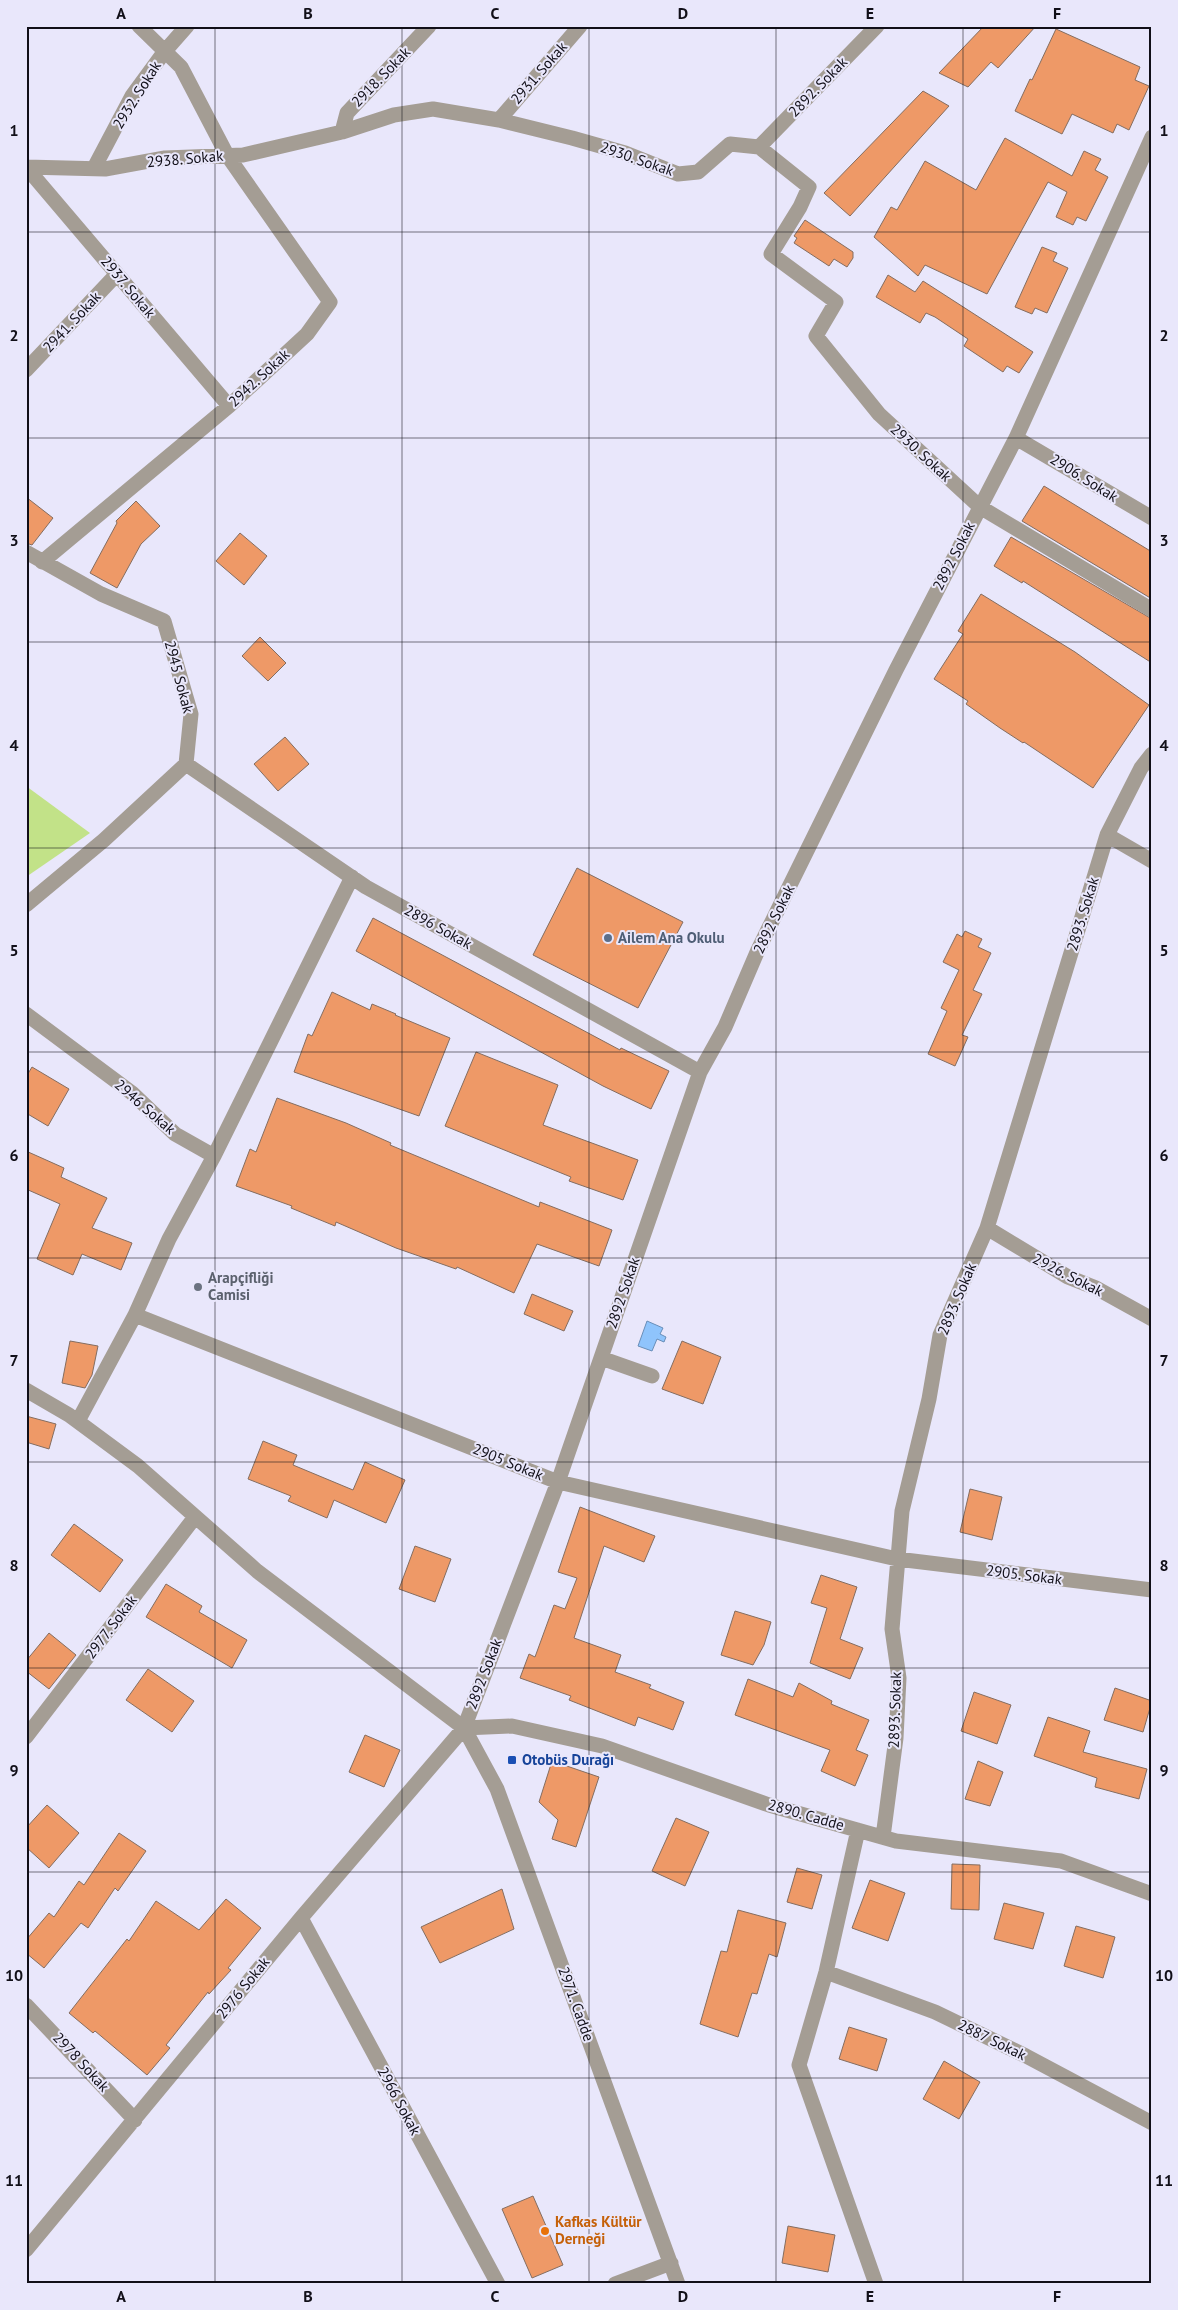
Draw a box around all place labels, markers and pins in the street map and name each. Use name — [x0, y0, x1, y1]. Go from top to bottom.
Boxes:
place label: Ailem Ana Okulu — [618, 928, 725, 947]
marker: Ailem Ana Okulu — [602, 932, 614, 944]
place label: Arapçifliği Camisi — [208, 1268, 273, 1304]
marker: Arapçifliği Camisi — [192, 1281, 204, 1293]
place label: Otobüs Durağı — [522, 1750, 614, 1769]
marker: Otobüs Durağı — [506, 1754, 518, 1766]
place label: Kafkas Kültür Derneği — [555, 2212, 642, 2248]
marker: Kafkas Kültür Derneği — [539, 2225, 551, 2237]

